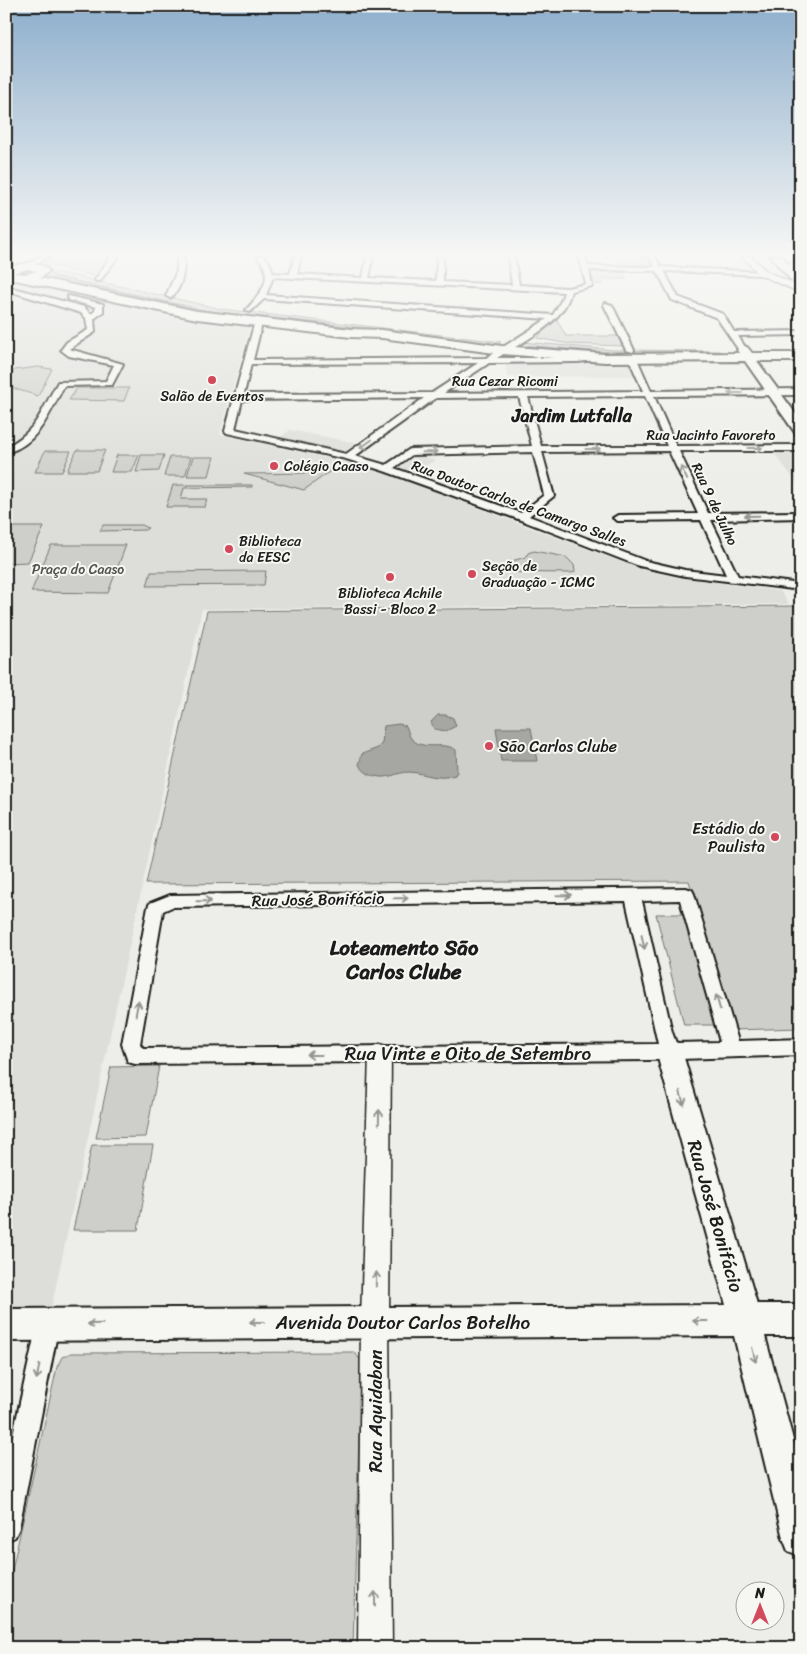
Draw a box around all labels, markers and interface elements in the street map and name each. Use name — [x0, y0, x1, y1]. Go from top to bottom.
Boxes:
street label: Rua Cezar Ricomi — [452, 369, 559, 394]
marker: Salão de Eventos — [206, 374, 218, 386]
place label: Salão de Eventos — [160, 384, 264, 409]
one-way arrow — [727, 388, 743, 398]
district label: Jardim Lutfalla — [511, 400, 633, 432]
street label: Rua Jacinto Favoreto — [647, 423, 775, 448]
one-way arrow — [359, 439, 373, 449]
one-way arrow — [747, 443, 763, 453]
one-way arrow — [584, 444, 601, 454]
one-way arrow — [422, 447, 438, 457]
street label: Rua Doutor Carlos de Camargo Salles — [408, 453, 630, 554]
place label: Colégio Caaso — [284, 454, 369, 479]
street label: Rua 9 de Julho — [684, 459, 745, 550]
marker: Colégio Caaso — [268, 460, 280, 472]
one-way arrow — [678, 466, 688, 481]
one-way arrow — [745, 511, 761, 521]
place label: Biblioteca da EESC — [239, 529, 302, 570]
marker: Biblioteca da EESC — [223, 543, 235, 555]
place label: Seção de Graduação - ICMC — [482, 554, 596, 595]
park label: Praça do Caaso — [32, 557, 124, 582]
marker: Seção de Graduação - ICMC — [466, 568, 478, 580]
marker: Biblioteca Achile Bassi - Bloco 2 — [384, 571, 396, 583]
place label: Biblioteca Achile Bassi - Bloco 2 — [338, 581, 442, 622]
place label: São Carlos Clube — [499, 732, 617, 761]
marker: São Carlos Clube — [483, 740, 495, 752]
place label: Estádio do Paulista — [692, 814, 765, 861]
marker: Estádio do Paulista — [769, 831, 781, 843]
street label: Rua José Bonifácio — [251, 884, 385, 915]
one-way arrow — [555, 891, 571, 900]
one-way arrow — [392, 893, 409, 903]
one-way arrow — [195, 896, 211, 906]
district label: Loteamento São Carlos Clube — [330, 929, 479, 991]
one-way arrow — [639, 933, 649, 949]
one-way arrow — [712, 995, 722, 1011]
one-way arrow — [133, 1001, 143, 1017]
street label: Rua Vinte e Oito de Setembro — [345, 1037, 592, 1070]
one-way arrow — [306, 1050, 322, 1060]
one-way arrow — [677, 1089, 687, 1105]
one-way arrow — [374, 1109, 384, 1125]
street label: Rua José Bonifácio — [678, 1136, 753, 1297]
one-way arrow — [371, 1271, 381, 1288]
street label: Avenida Doutor Carlos Botelho — [275, 1306, 531, 1339]
one-way arrow — [692, 1316, 708, 1326]
one-way arrow — [249, 1317, 266, 1327]
one-way arrow — [87, 1319, 103, 1329]
one-way arrow — [750, 1347, 759, 1363]
street label: Rua Aquidaban — [359, 1350, 392, 1472]
one-way arrow — [33, 1363, 43, 1379]
text: N — [754, 1581, 765, 1606]
north arrow — [734, 1582, 784, 1632]
one-way arrow — [370, 1591, 380, 1608]

